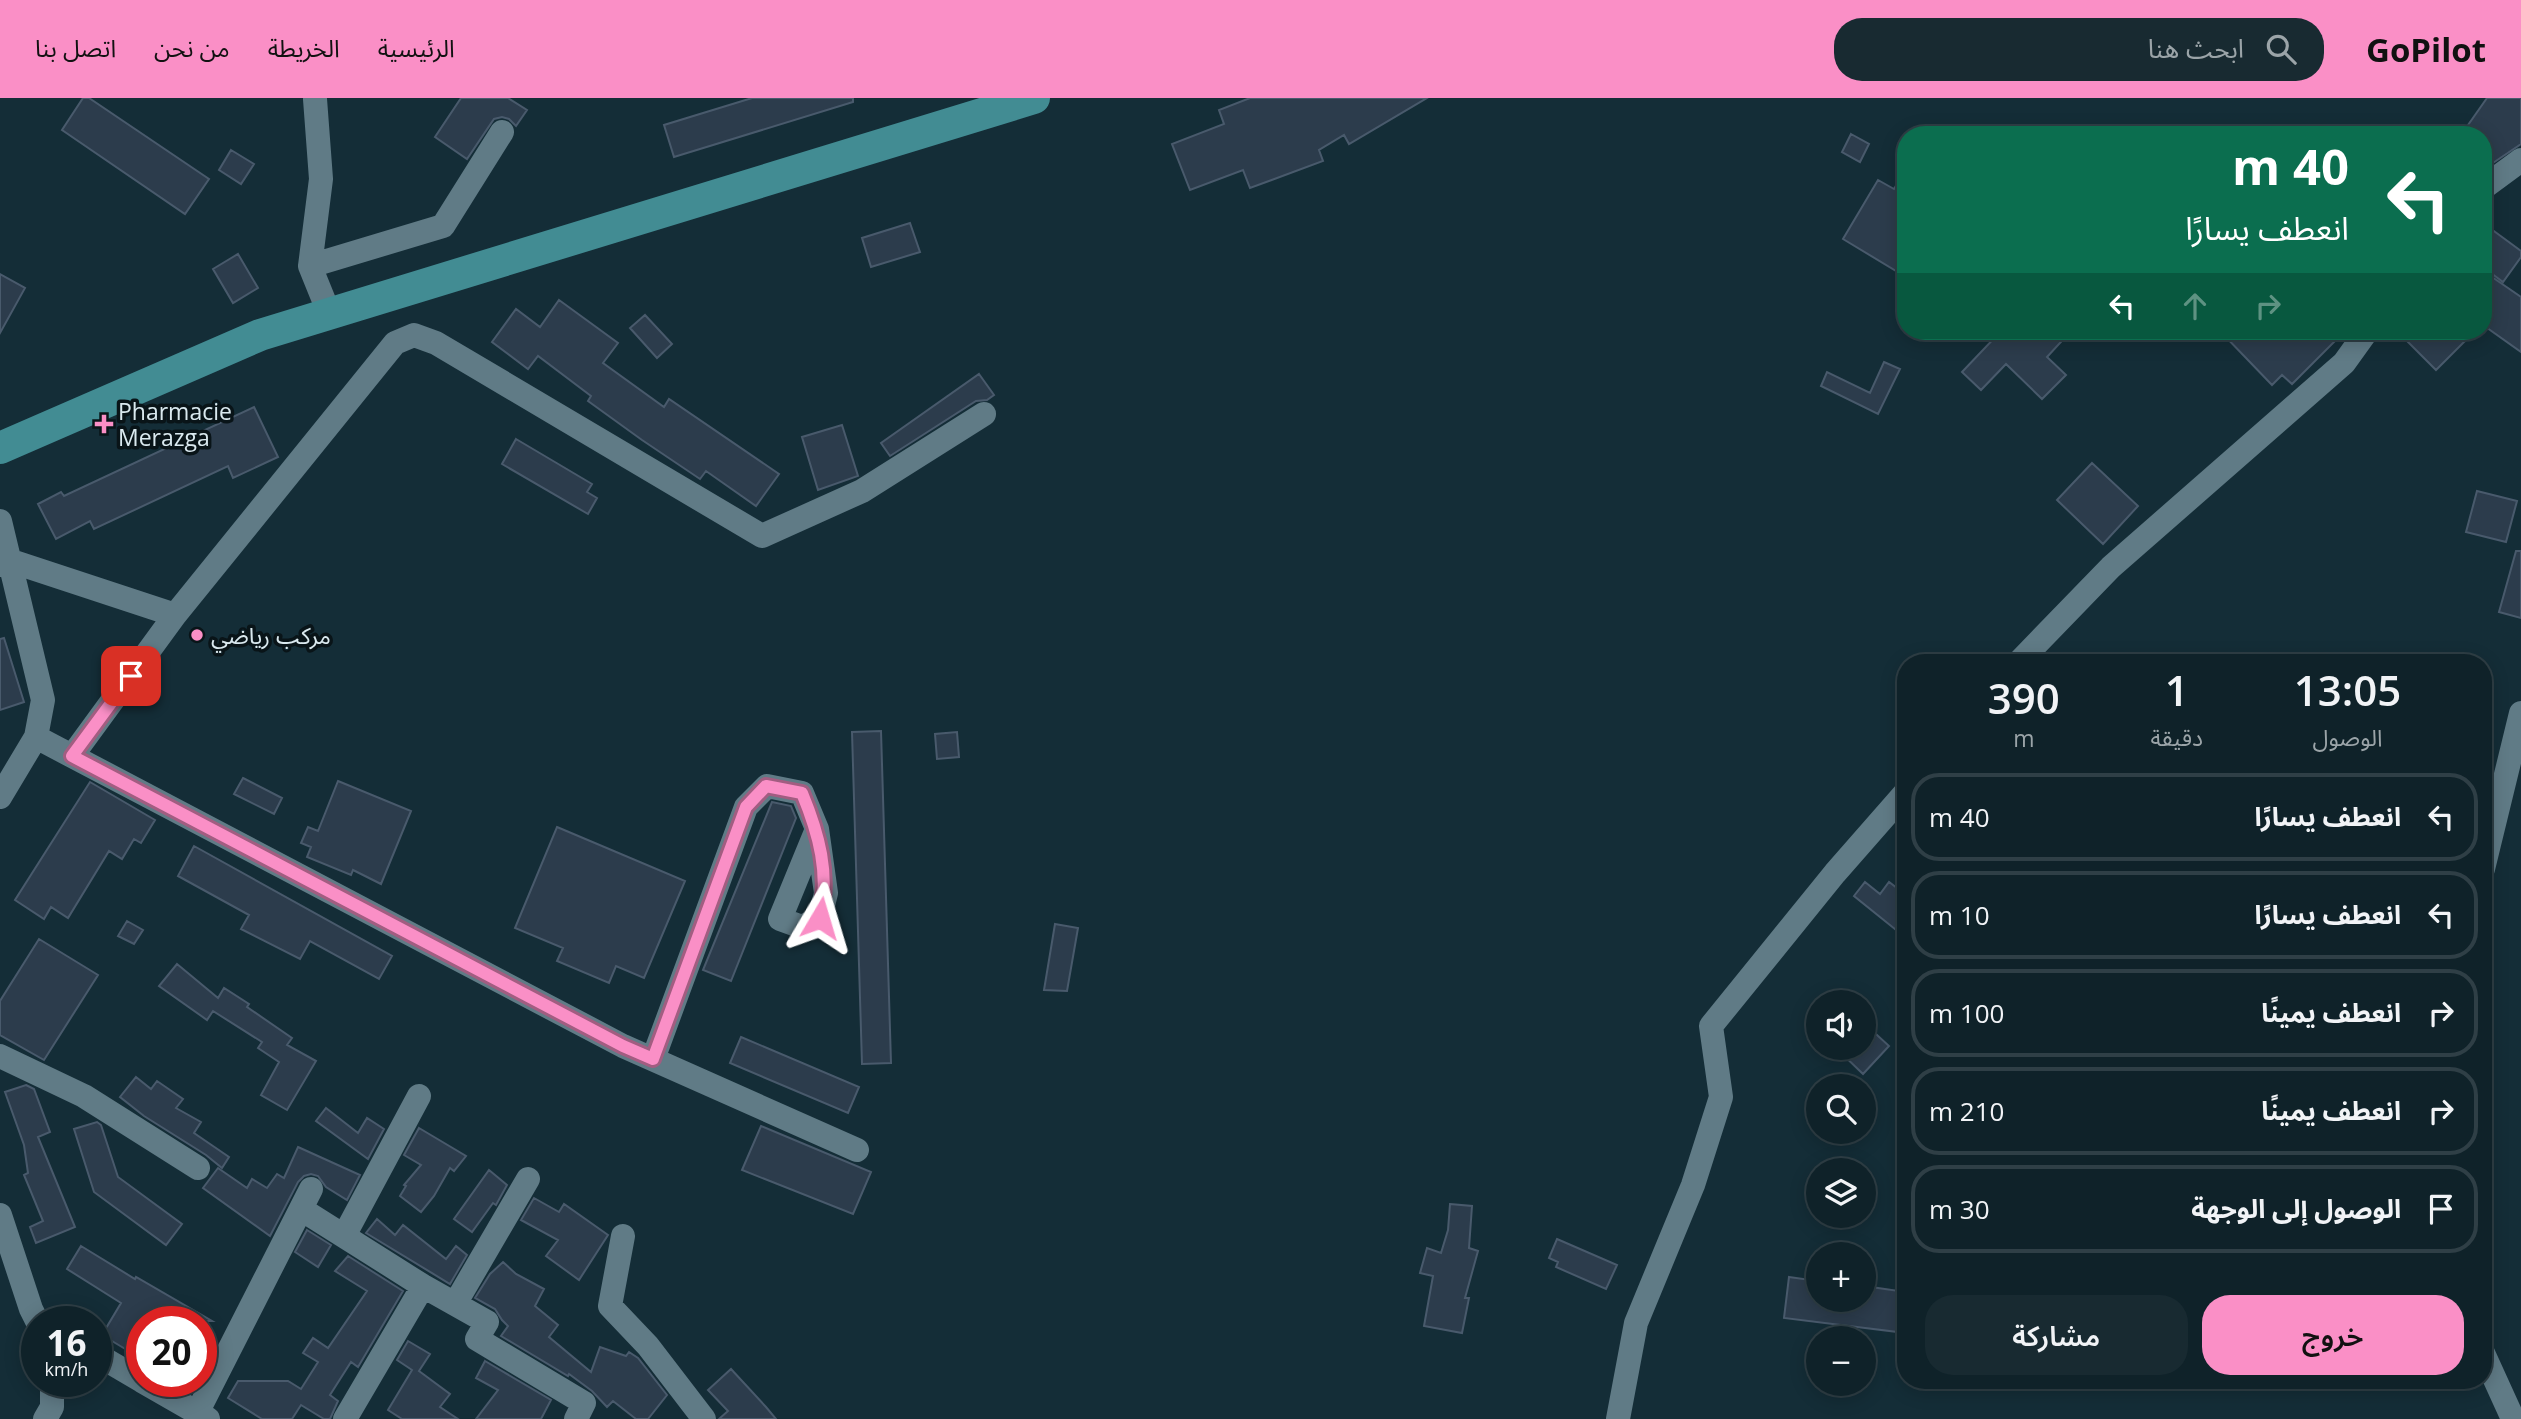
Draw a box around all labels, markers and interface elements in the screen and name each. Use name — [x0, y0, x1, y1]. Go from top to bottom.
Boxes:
search box — [1834, 18, 2324, 81]
text: GoPilot — [2366, 27, 2486, 72]
text: ابحث هنا — [2148, 30, 2244, 66]
icon: search — [2262, 30, 2300, 68]
text: اتصل بنا — [35, 31, 116, 64]
text: من نحن — [154, 31, 230, 64]
text: الخريطة — [268, 31, 340, 64]
text: الرئيسية — [378, 31, 455, 64]
text: 40 m — [2232, 133, 2349, 199]
icon: left — [2373, 154, 2464, 245]
text: انعطف يسارًا — [2185, 206, 2349, 249]
icon: left — [2103, 287, 2141, 325]
icon: ahead — [2176, 287, 2214, 325]
icon: right — [2249, 287, 2287, 325]
place label: Pharmacie Merazga — [118, 395, 232, 453]
marker: Pharmacie Merazga — [96, 416, 112, 432]
place label: مركب رياضي — [211, 619, 331, 653]
marker: مركب رياضي — [189, 627, 205, 643]
pin — [101, 646, 161, 706]
icon: arrive — [112, 657, 150, 695]
text: 1 — [2165, 661, 2189, 718]
text: 13:05 — [2294, 661, 2401, 718]
text: 390 — [1988, 669, 2060, 726]
text: دقيقة — [2151, 721, 2203, 753]
text: الوصول — [2313, 721, 2382, 753]
text: m — [2013, 722, 2034, 754]
text: انعطف يسارًا — [2255, 798, 2401, 834]
icon: left — [2422, 798, 2460, 836]
text: 40 m — [1929, 799, 1990, 835]
position arrow — [783, 881, 857, 955]
text: انعطف يسارًا — [2255, 896, 2401, 932]
icon: left — [2422, 896, 2460, 934]
text: 10 m — [1929, 897, 1990, 933]
map controls — [1806, 990, 1876, 1396]
button: sound — [1806, 990, 1876, 1060]
text: انعطف يمينًا — [2261, 994, 2401, 1030]
icon: right — [2422, 994, 2460, 1032]
text: 100 m — [1929, 995, 2004, 1031]
button: search — [1806, 1074, 1876, 1144]
text: انعطف يمينًا — [2261, 1092, 2401, 1128]
icon: right — [2422, 1092, 2460, 1130]
text: 210 m — [1929, 1093, 2004, 1129]
button: layers — [1806, 1158, 1876, 1228]
text: الوصول إلى الوجهة — [2191, 1190, 2401, 1226]
icon: arrive — [2422, 1190, 2460, 1228]
text: 30 m — [1929, 1191, 1990, 1227]
button: + — [1806, 1242, 1876, 1312]
button: مشاركة — [1925, 1295, 2188, 1375]
button: خروج — [2202, 1295, 2464, 1375]
speed limit sign: 20 — [126, 1306, 217, 1397]
text: 16 — [46, 1319, 87, 1366]
button: − — [1806, 1326, 1876, 1396]
text: km/h — [45, 1357, 88, 1381]

